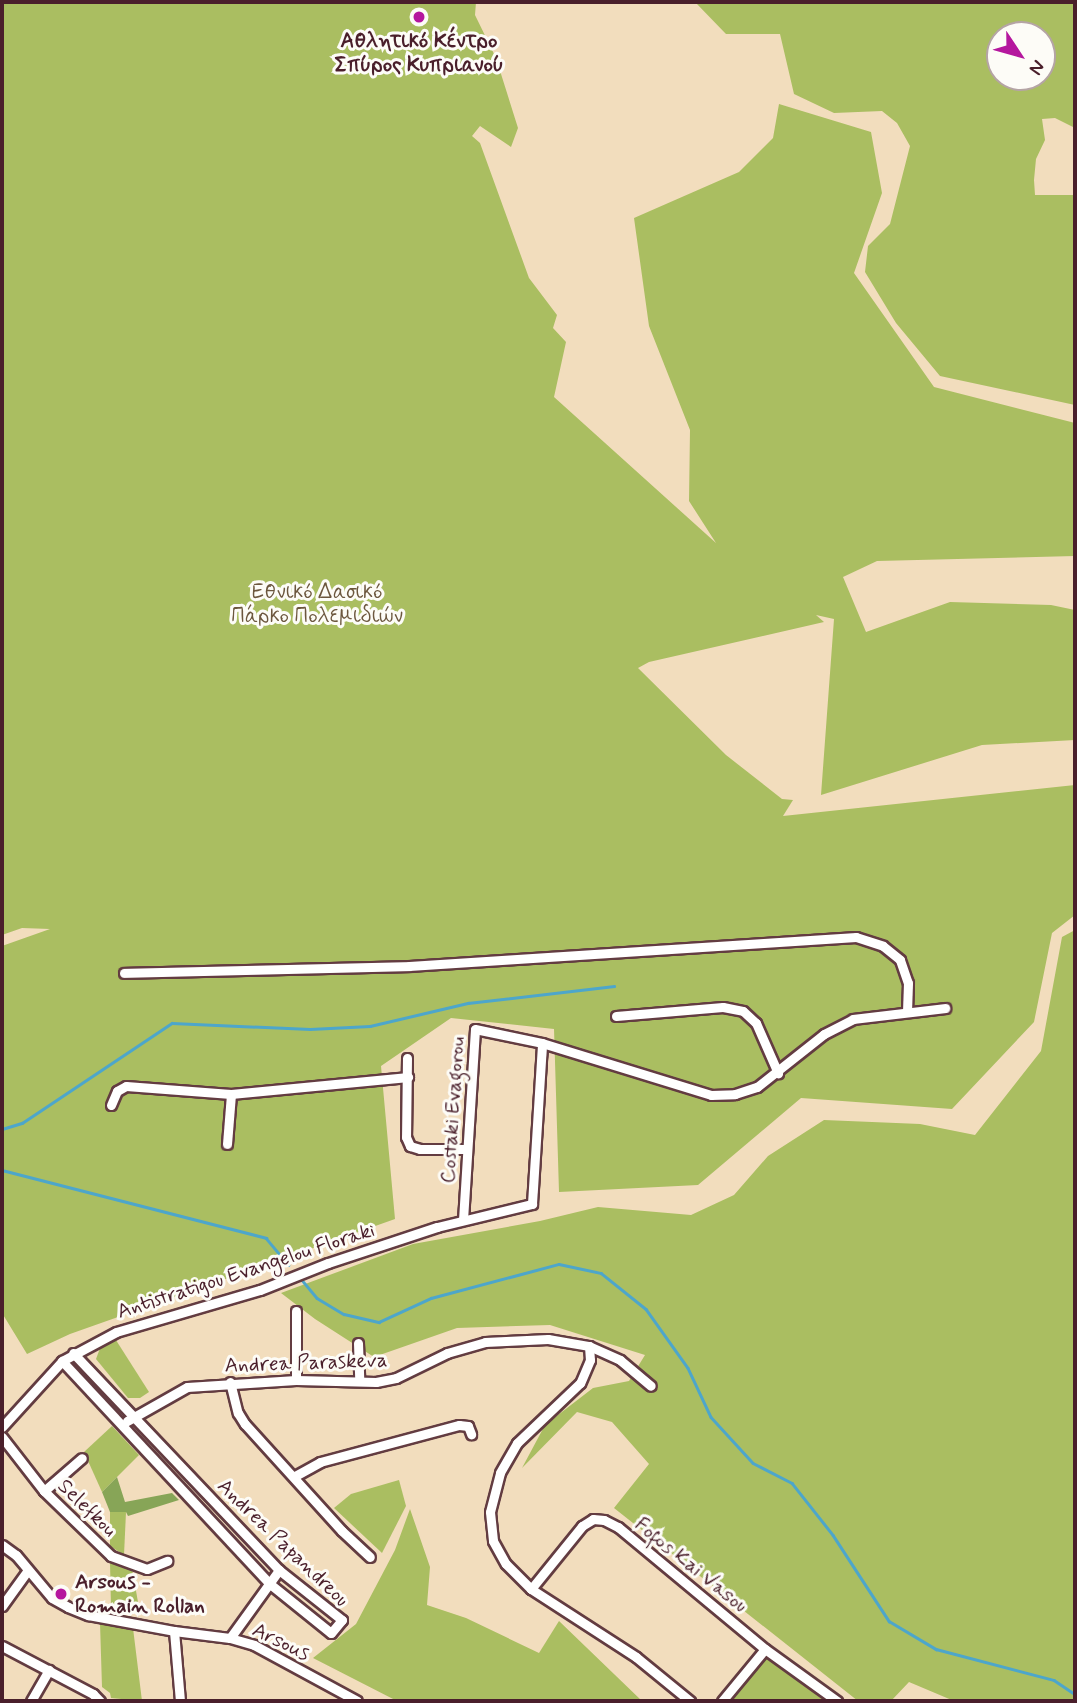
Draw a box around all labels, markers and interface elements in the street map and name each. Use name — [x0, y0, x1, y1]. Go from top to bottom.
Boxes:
marker: Αθλητικό Κέντρο Σπύρος Κυπριανού — [411, 9, 427, 25]
north arrow — [986, 21, 1056, 91]
place label: Αθλητικό Κέντρο Σπύρος Κυπριανού — [335, 28, 503, 78]
text: N — [1023, 55, 1051, 80]
park label: Εθνικό Δασικό Πάρκο Πολεμιδιών — [231, 579, 403, 629]
street label: Costaki Evagorou — [435, 1036, 471, 1184]
street label: Antistratigou Evangelou Floraki — [115, 1218, 377, 1324]
street label: Andrea Paraskeva — [224, 1348, 388, 1378]
street label: Selefkou — [52, 1474, 122, 1542]
street label: Andrea Papandreou — [212, 1474, 354, 1612]
street label: Fofos Kai Vasou — [629, 1511, 753, 1619]
place label: Arsous - Romain Rollan — [75, 1569, 205, 1619]
marker: Arsous - Romain Rollan — [53, 1586, 69, 1602]
street label: Arsous — [248, 1617, 314, 1667]

